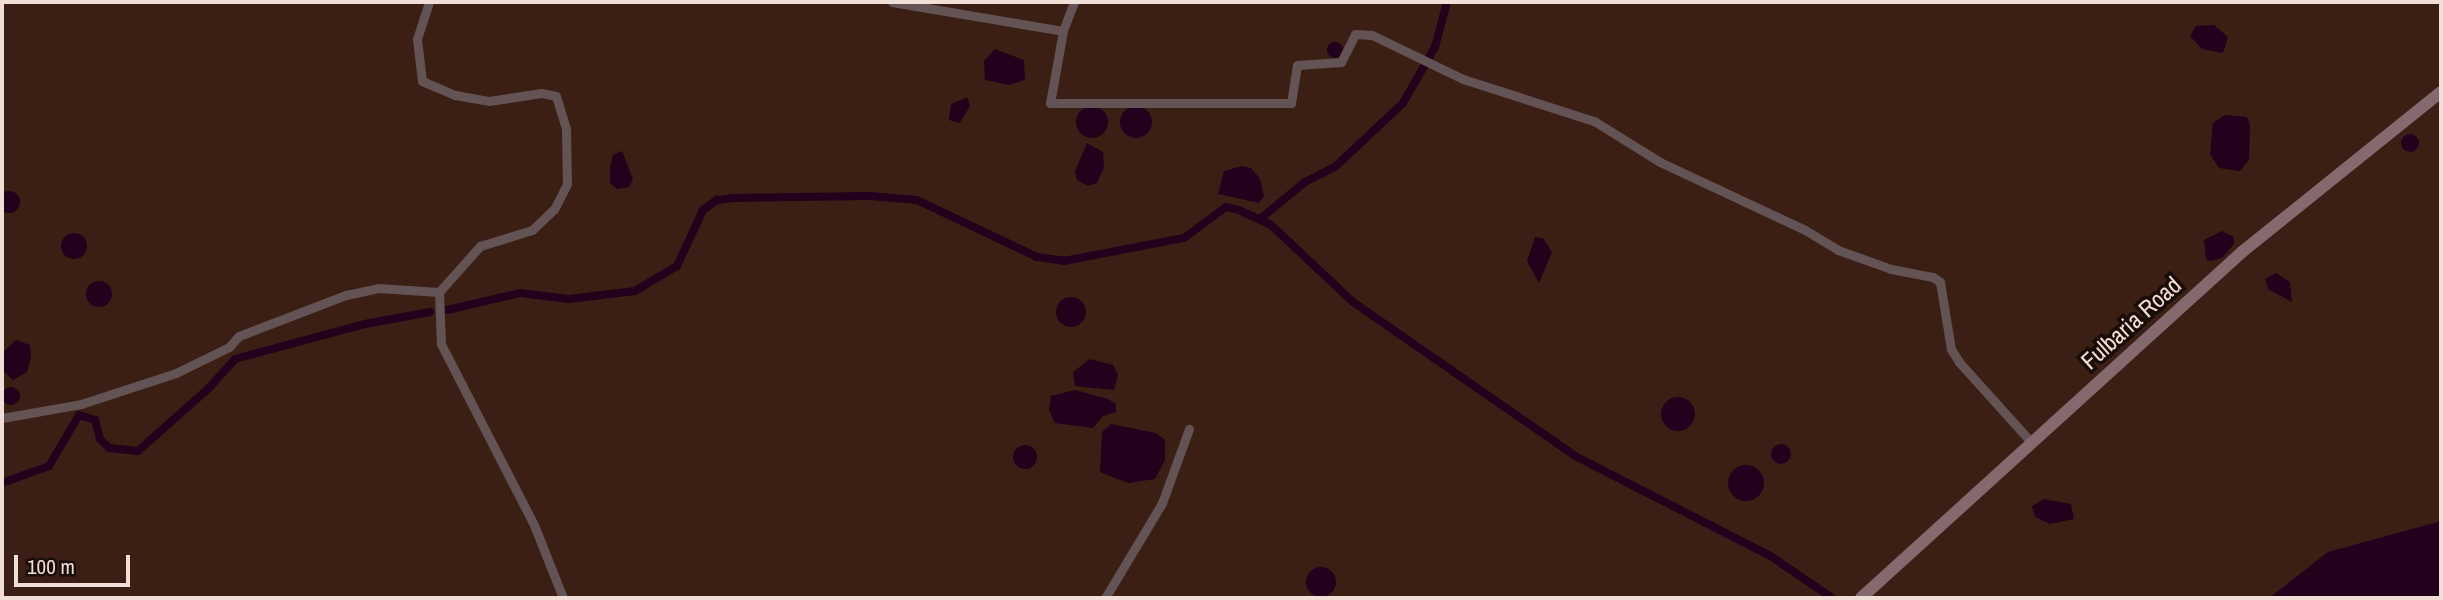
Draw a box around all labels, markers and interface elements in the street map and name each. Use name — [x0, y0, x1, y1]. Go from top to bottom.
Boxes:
street label: Fulbaria Road — [2075, 271, 2187, 375]
scale bar — [18, 540, 133, 584]
text: 100 m — [27, 552, 75, 581]

